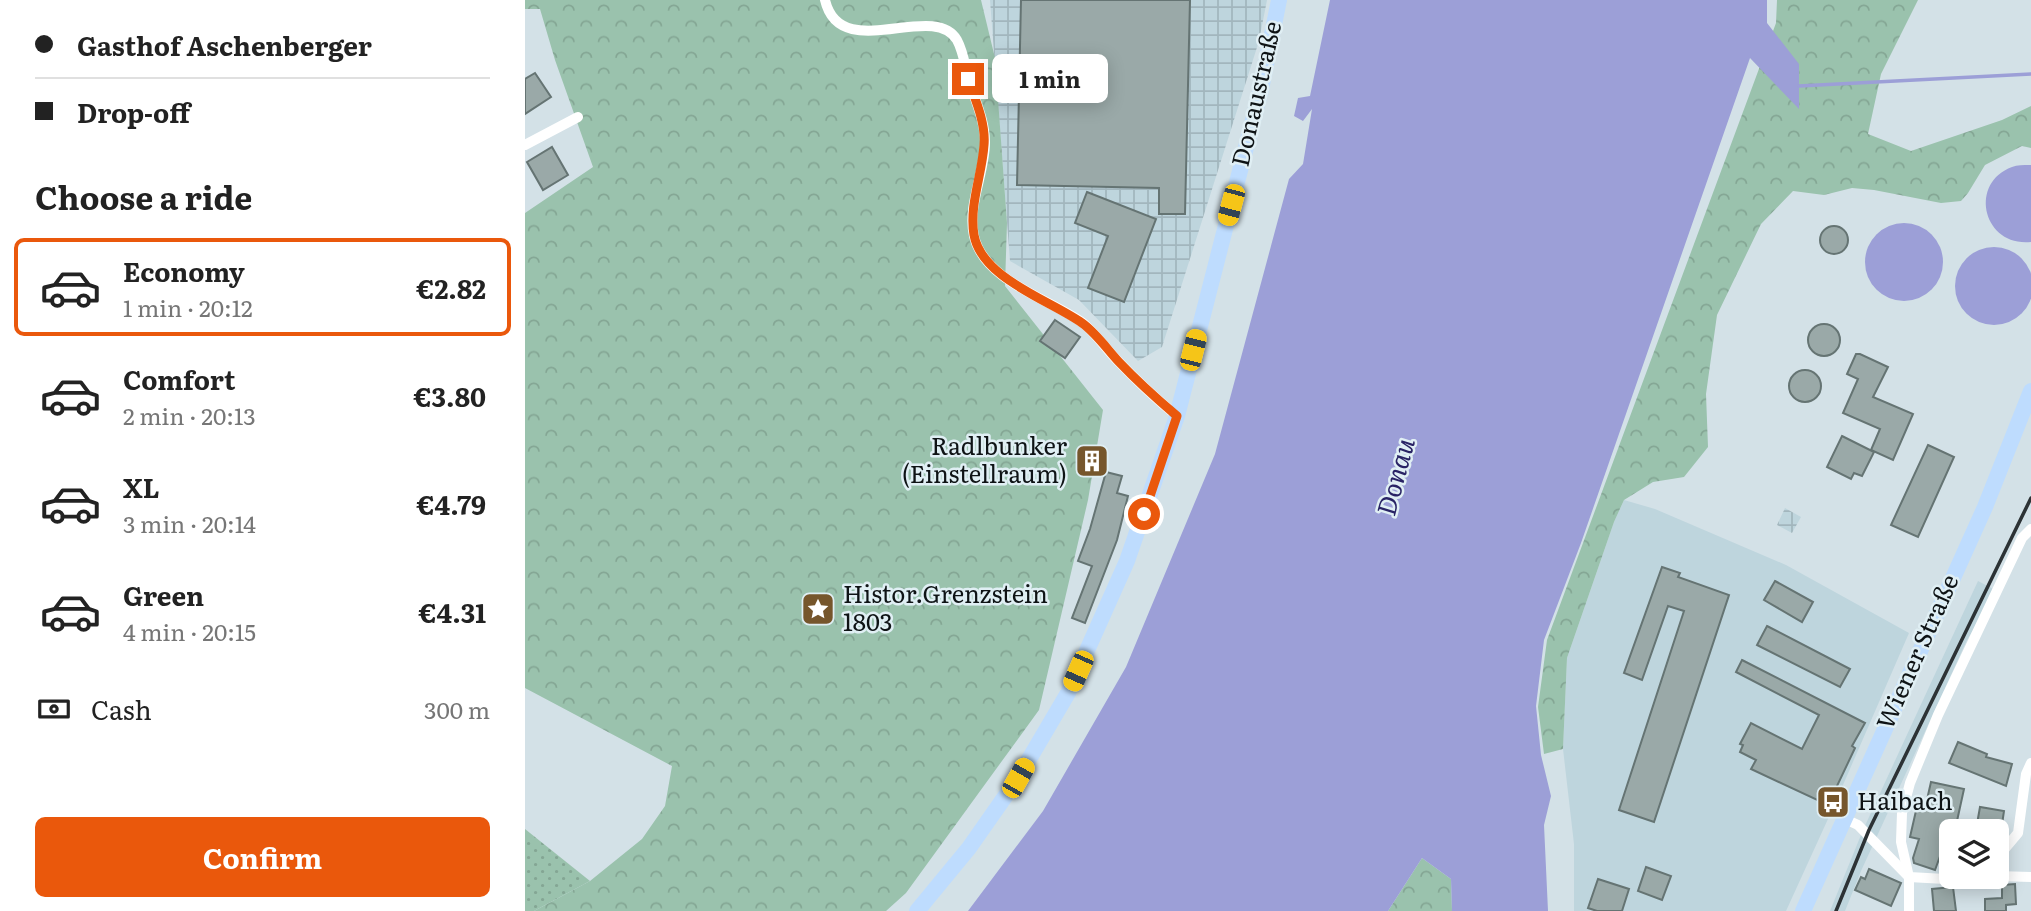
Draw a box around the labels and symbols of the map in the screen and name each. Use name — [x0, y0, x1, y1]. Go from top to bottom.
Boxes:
street label: Donaustraße — [1221, 17, 1288, 170]
callout: 1 min — [992, 55, 1108, 104]
route end — [952, 63, 984, 95]
car — [1216, 182, 1247, 228]
car — [1178, 327, 1209, 373]
place label: Radlbunker (Einstellraum) — [902, 427, 1068, 490]
water label: Donau — [1365, 433, 1423, 519]
building icon: Radlbunker (Einstellraum) — [1073, 442, 1111, 480]
route start — [1128, 498, 1160, 530]
street label: Wiener Straße — [1866, 568, 1966, 734]
place label: Histor.Grenzstein 1803 — [843, 575, 1048, 638]
place icon: Histor.Grenzstein 1803 — [799, 590, 837, 628]
car — [1060, 648, 1097, 694]
car — [999, 755, 1038, 801]
place label: Haibach — [1857, 782, 1953, 817]
bus stop icon: Haibach — [1814, 783, 1852, 821]

